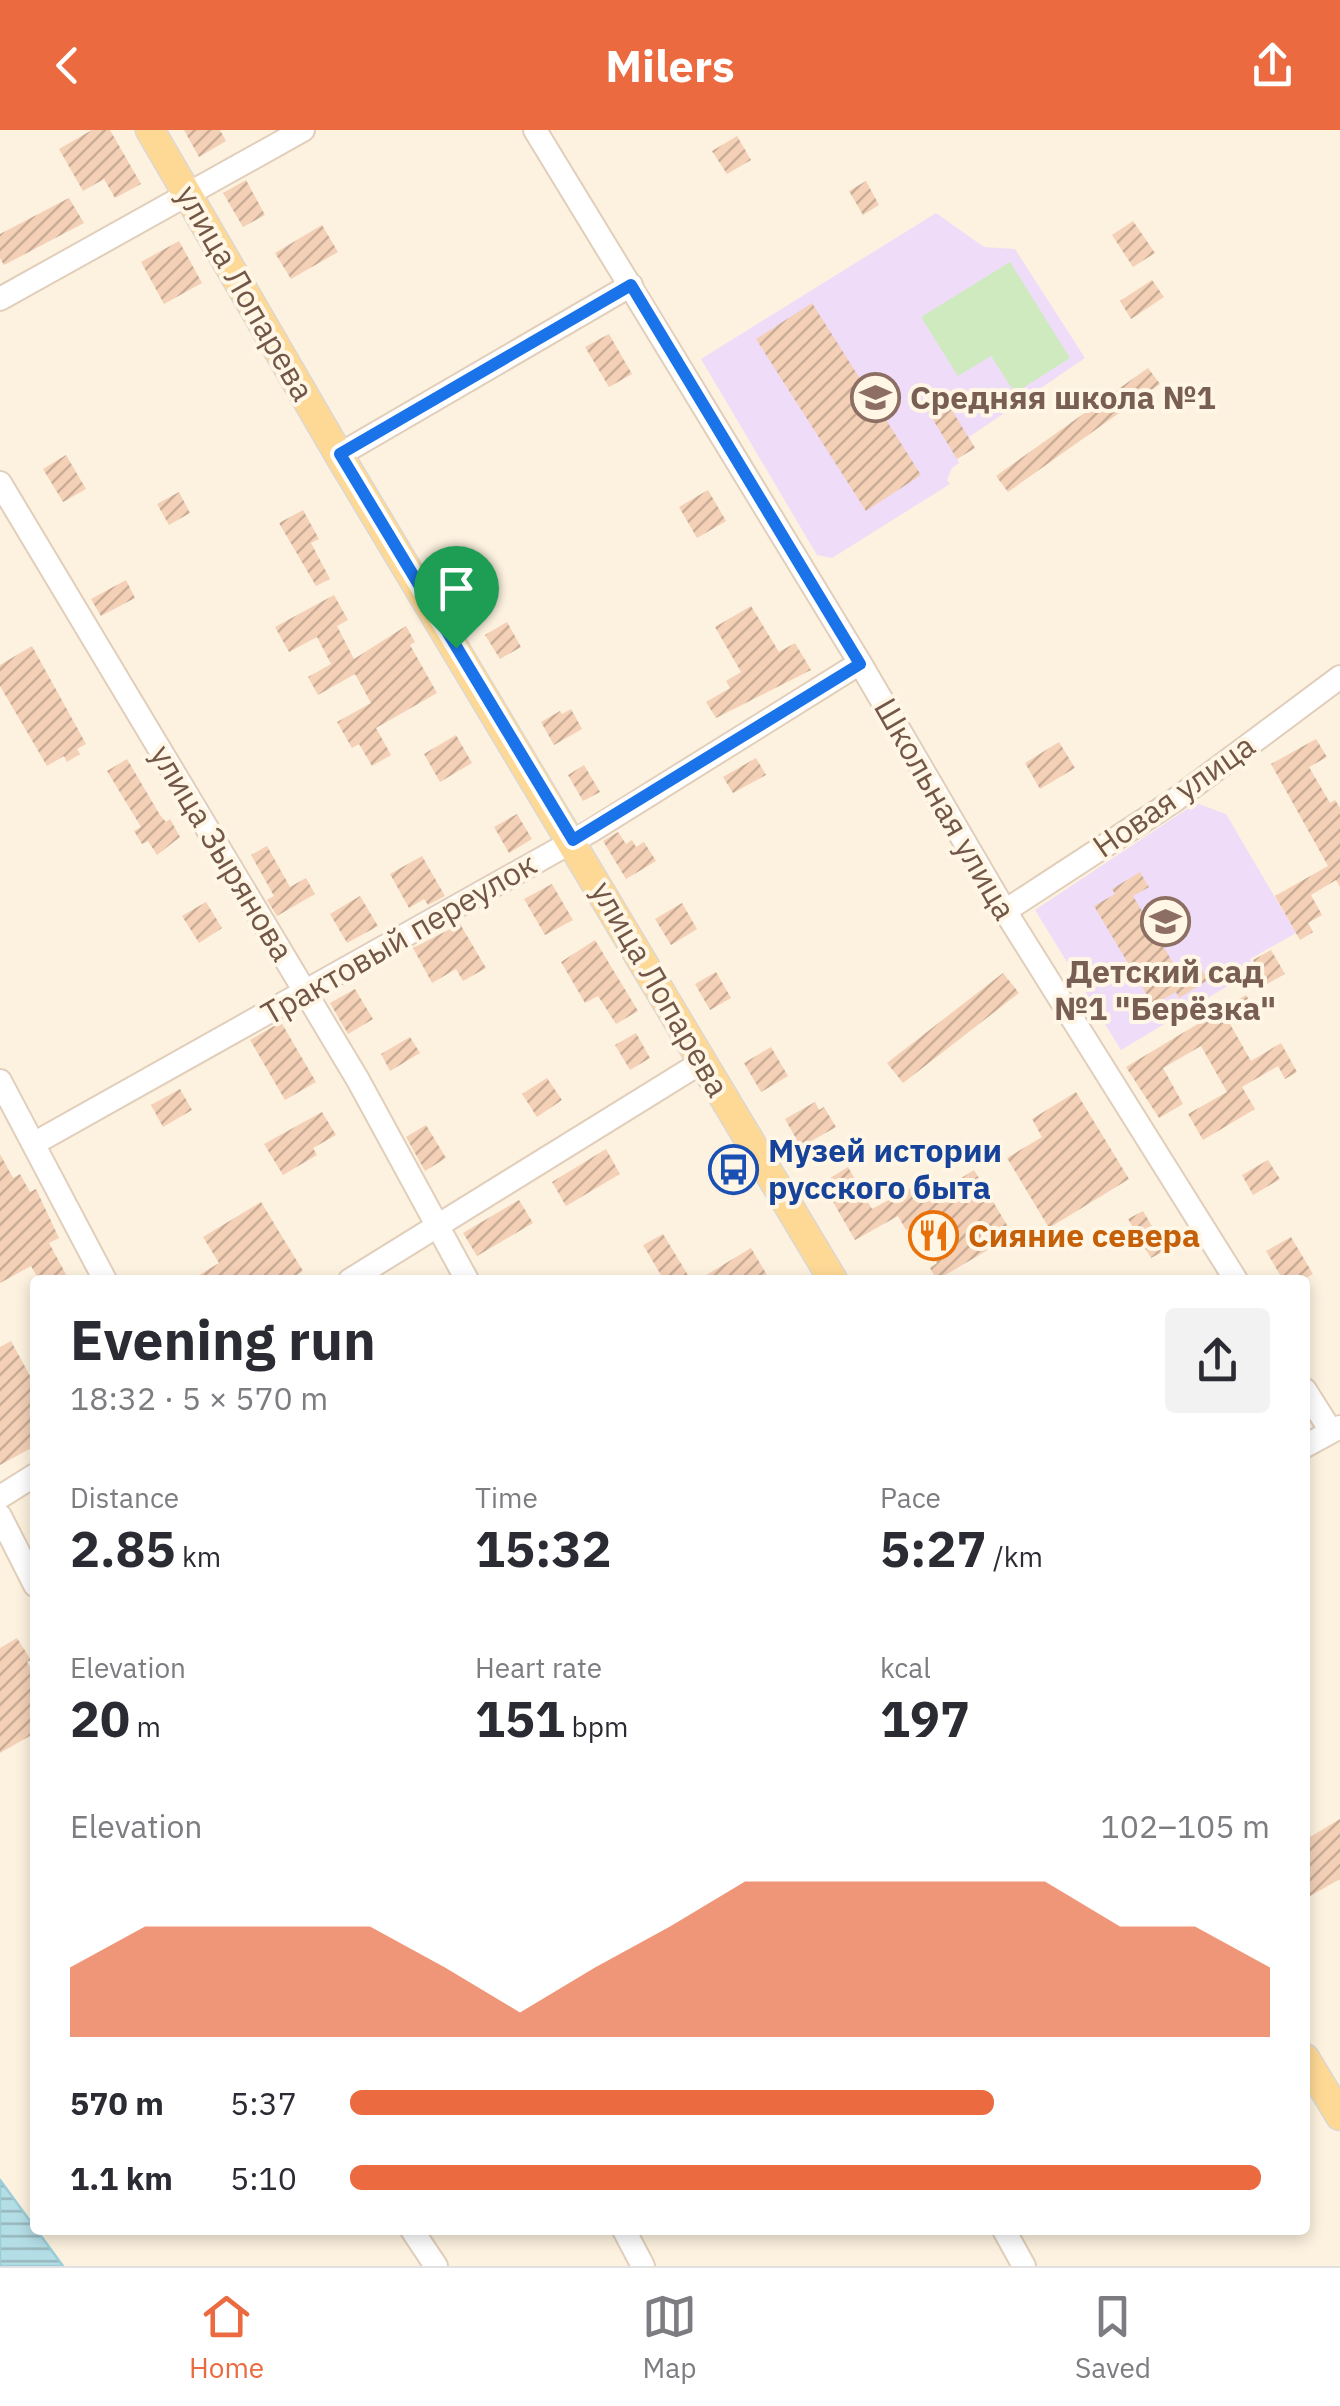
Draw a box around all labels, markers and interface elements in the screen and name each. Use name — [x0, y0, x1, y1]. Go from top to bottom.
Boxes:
text: Milers — [605, 36, 735, 94]
icon: back — [40, 38, 95, 93]
icon: share — [1245, 38, 1300, 93]
street label: улица Лопарева — [167, 177, 325, 408]
school or university icon: Средняя школа №1 — [849, 372, 901, 424]
place label: Средняя школа №1 — [910, 376, 1216, 418]
pin — [414, 546, 499, 649]
icon: arrive — [429, 561, 484, 616]
street label: Школьная улица — [865, 690, 1026, 927]
street label: Новая улица — [1084, 724, 1263, 866]
street label: улица Зырянова — [142, 736, 304, 969]
street label: Трактовый переулок — [253, 842, 544, 1034]
street label: улица Лопарева — [582, 873, 740, 1104]
school or university icon: Детский сад №1 "Берёзка" — [1139, 896, 1191, 948]
place label: Детский сад №1 "Берёзка" — [1054, 950, 1276, 1029]
place label: Музей истории русского быта — [768, 1129, 1002, 1208]
bus stop icon: Музей истории русского быта — [707, 1143, 759, 1195]
restaurant icon: Сияние севера — [907, 1210, 959, 1262]
place label: Сияние севера — [968, 1214, 1200, 1256]
text: Evening run — [70, 1304, 376, 1375]
button: share — [1165, 1308, 1270, 1413]
text: 18:32 · 5 × 570 m — [70, 1377, 328, 1419]
text: Distance — [70, 1479, 179, 1516]
text: Time — [475, 1479, 538, 1516]
text: Pace — [880, 1479, 941, 1516]
text: 2.85 — [70, 1516, 176, 1581]
text: 15:32 — [475, 1516, 612, 1581]
text: 5:27 — [880, 1516, 987, 1581]
text: km — [176, 1538, 221, 1575]
text: /km — [987, 1538, 1043, 1575]
text: Elevation — [70, 1649, 186, 1686]
text: Heart rate — [475, 1649, 602, 1686]
text: kcal — [880, 1649, 931, 1686]
text: 20 — [70, 1686, 130, 1751]
text: 151 — [475, 1686, 565, 1751]
text: 197 — [880, 1686, 970, 1751]
text: m — [130, 1708, 161, 1745]
text: bpm — [565, 1708, 629, 1745]
text: Elevation — [70, 1805, 203, 1847]
text: 102–105 m — [1100, 1805, 1270, 1847]
text: 570 m — [70, 2082, 164, 2124]
text: 5:37 — [230, 2082, 297, 2124]
text: 1.1 km — [70, 2157, 173, 2199]
text: 5:10 — [230, 2157, 297, 2199]
tab: Home — [189, 2289, 264, 2386]
tab: Map — [642, 2289, 697, 2386]
tab: Saved — [1075, 2289, 1151, 2386]

